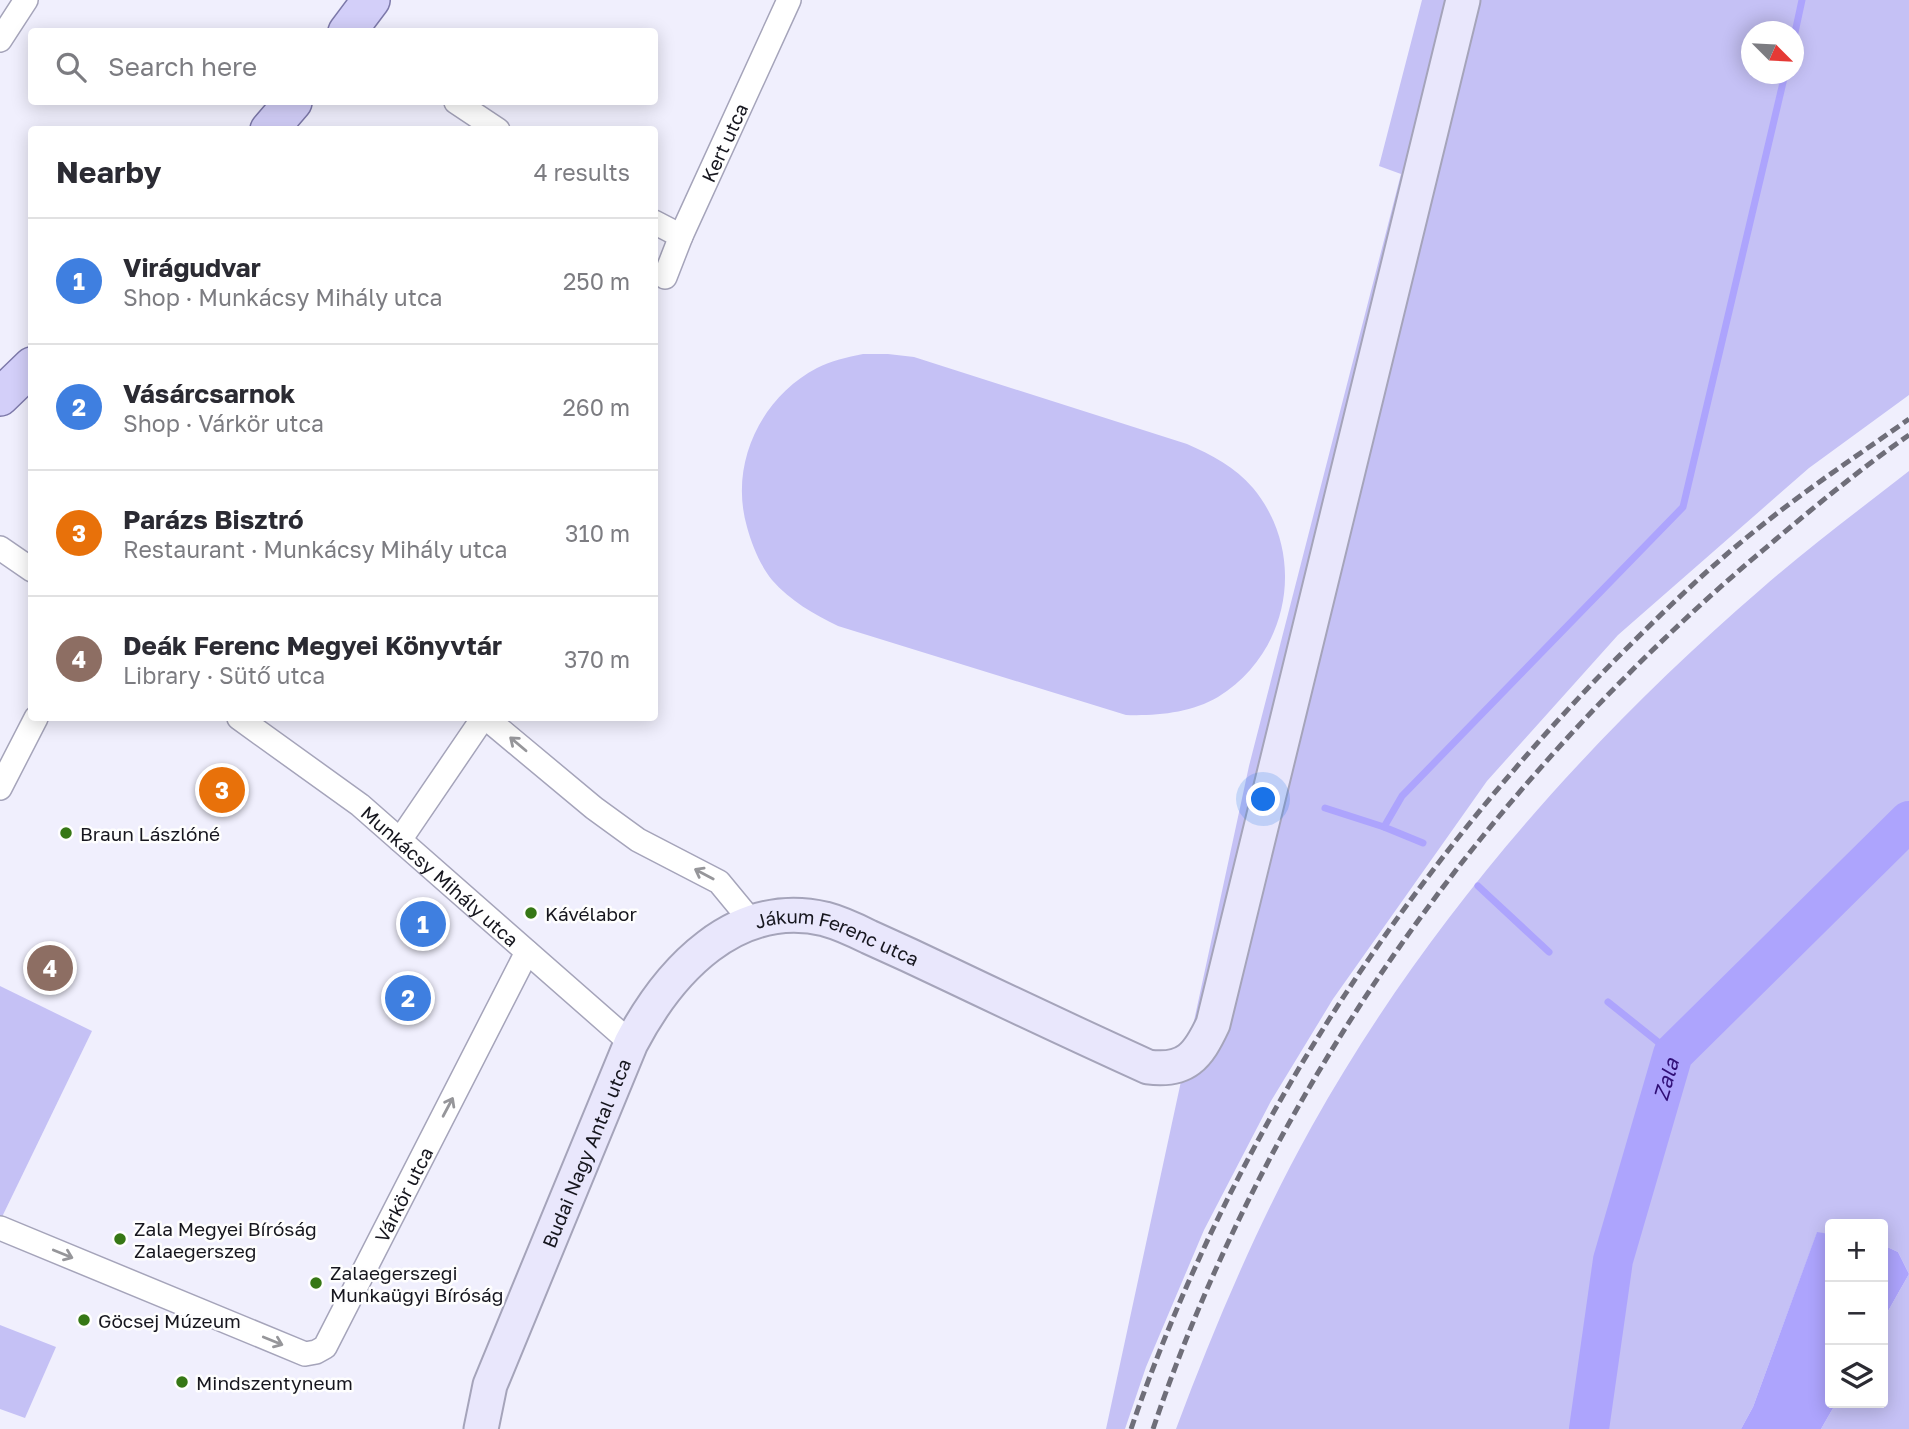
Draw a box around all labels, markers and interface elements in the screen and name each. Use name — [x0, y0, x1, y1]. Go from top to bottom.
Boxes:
north arrow — [1741, 21, 1804, 84]
search box — [28, 28, 658, 105]
icon: search — [52, 48, 90, 86]
text: Search here — [108, 51, 257, 82]
street label: Kert utca — [696, 99, 752, 185]
text: Nearby — [56, 154, 161, 190]
text: 4 results — [534, 158, 630, 186]
text: Virágudvar — [123, 252, 261, 283]
text: 1 — [73, 267, 85, 295]
text: 250 m — [563, 267, 630, 295]
text: Shop · Munkácsy Mihály utca — [123, 283, 442, 311]
text: Vásárcsarnok — [123, 378, 295, 409]
text: 2 — [72, 393, 86, 421]
text: 260 m — [562, 393, 630, 421]
text: Shop · Várkör utca — [123, 409, 324, 437]
text: Parázs Bisztró — [123, 504, 304, 535]
text: 3 — [72, 519, 86, 547]
text: 310 m — [565, 519, 630, 547]
text: Restaurant · Munkácsy Mihály utca — [123, 535, 508, 563]
text: Deák Ferenc Megyei Könyvtár — [123, 630, 502, 661]
text: 4 — [72, 645, 86, 673]
text: 370 m — [564, 645, 630, 673]
text: Library · Sütő utca — [123, 661, 325, 689]
one-way arrow — [510, 737, 528, 752]
pin: 3 — [199, 764, 245, 816]
your location — [1246, 782, 1280, 816]
street label: Munkácsy Mihály utca — [357, 800, 524, 951]
place label: Braun Lászlóné — [80, 822, 220, 845]
marker: Braun Lászlóné — [58, 825, 74, 841]
one-way arrow — [694, 867, 715, 881]
pin: 1 — [400, 898, 446, 950]
place label: Kávélabor — [545, 902, 637, 925]
street label: Jákum Ferenc utca — [752, 904, 923, 970]
marker: Kávélabor — [523, 905, 539, 921]
pin: 4 — [27, 942, 73, 994]
pin: 2 — [385, 972, 431, 1024]
water label: Zala — [1647, 1054, 1684, 1104]
street label: Budai Nagy Antal utca — [536, 1055, 635, 1251]
one-way arrow — [442, 1097, 455, 1118]
street label: Várkör utca — [369, 1143, 437, 1246]
place label: Zala Megyei Bíróság Zalaegerszeg — [134, 1217, 317, 1262]
map controls — [1825, 1219, 1888, 1408]
button: + — [1825, 1219, 1888, 1282]
marker: Zala Megyei Bíróság Zalaegerszeg — [112, 1231, 128, 1247]
one-way arrow — [52, 1248, 73, 1261]
place label: Zalaegerszegi Munkaügyi Bíróság — [330, 1261, 503, 1306]
marker: Zalaegerszegi Munkaügyi Bíróság — [308, 1275, 324, 1291]
button: − — [1825, 1282, 1888, 1345]
place label: Göcsej Múzeum — [98, 1309, 241, 1332]
marker: Göcsej Múzeum — [76, 1312, 92, 1328]
one-way arrow — [262, 1335, 284, 1348]
button: layers — [1825, 1345, 1888, 1408]
place label: Mindszentyneum — [196, 1371, 353, 1394]
marker: Mindszentyneum — [174, 1374, 190, 1390]

